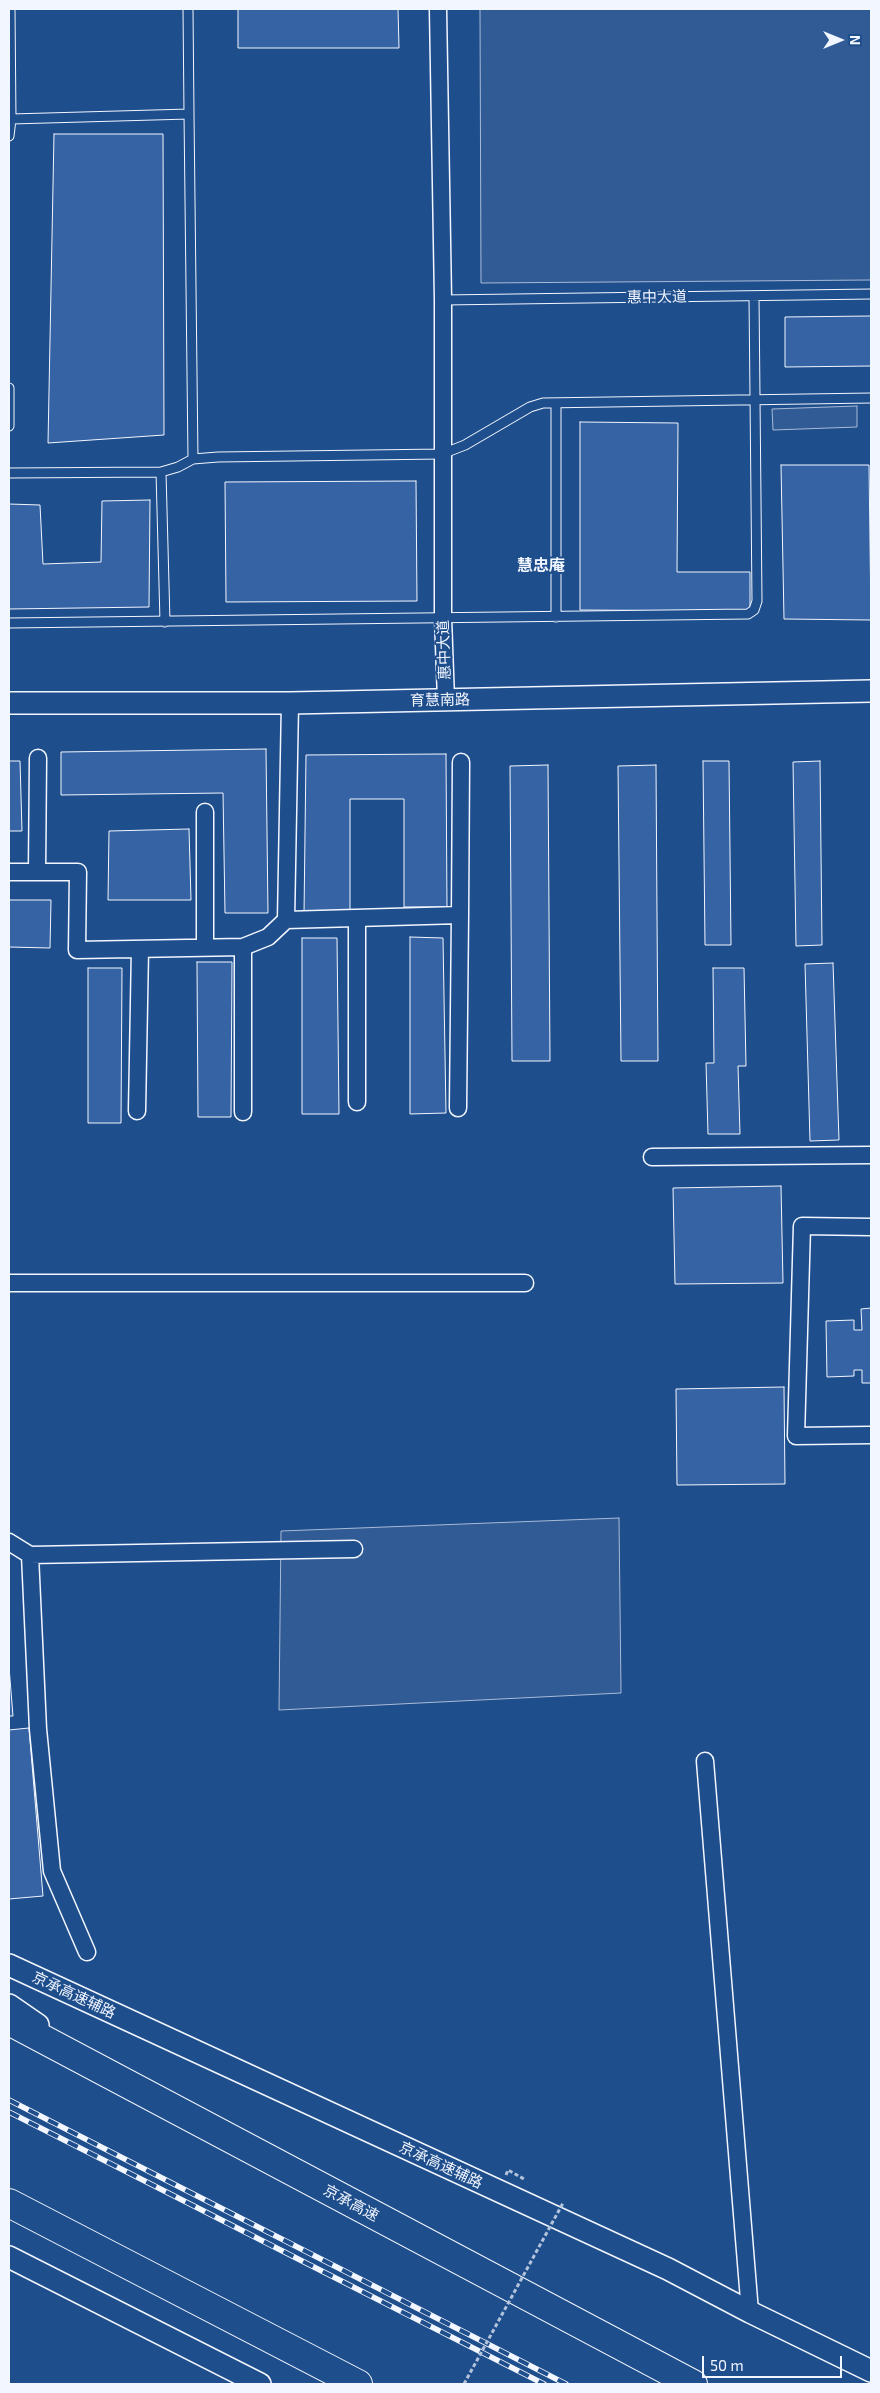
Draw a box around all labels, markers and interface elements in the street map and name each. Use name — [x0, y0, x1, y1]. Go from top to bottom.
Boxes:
north arrow — [815, 15, 865, 65]
text: N — [847, 35, 864, 45]
street label: 惠中大道 — [627, 287, 687, 307]
district label: 慧忠庵 — [517, 556, 565, 576]
street label: 惠中大道 — [434, 620, 454, 680]
street label: 育慧南路 — [410, 690, 470, 710]
street label: 京承高速辅路 — [29, 1968, 119, 2022]
street label: 京承高速辅路 — [396, 2138, 486, 2192]
street label: 京承高速 — [320, 2181, 382, 2225]
scale bar — [705, 2346, 845, 2378]
text: 50 m — [710, 2356, 744, 2374]

